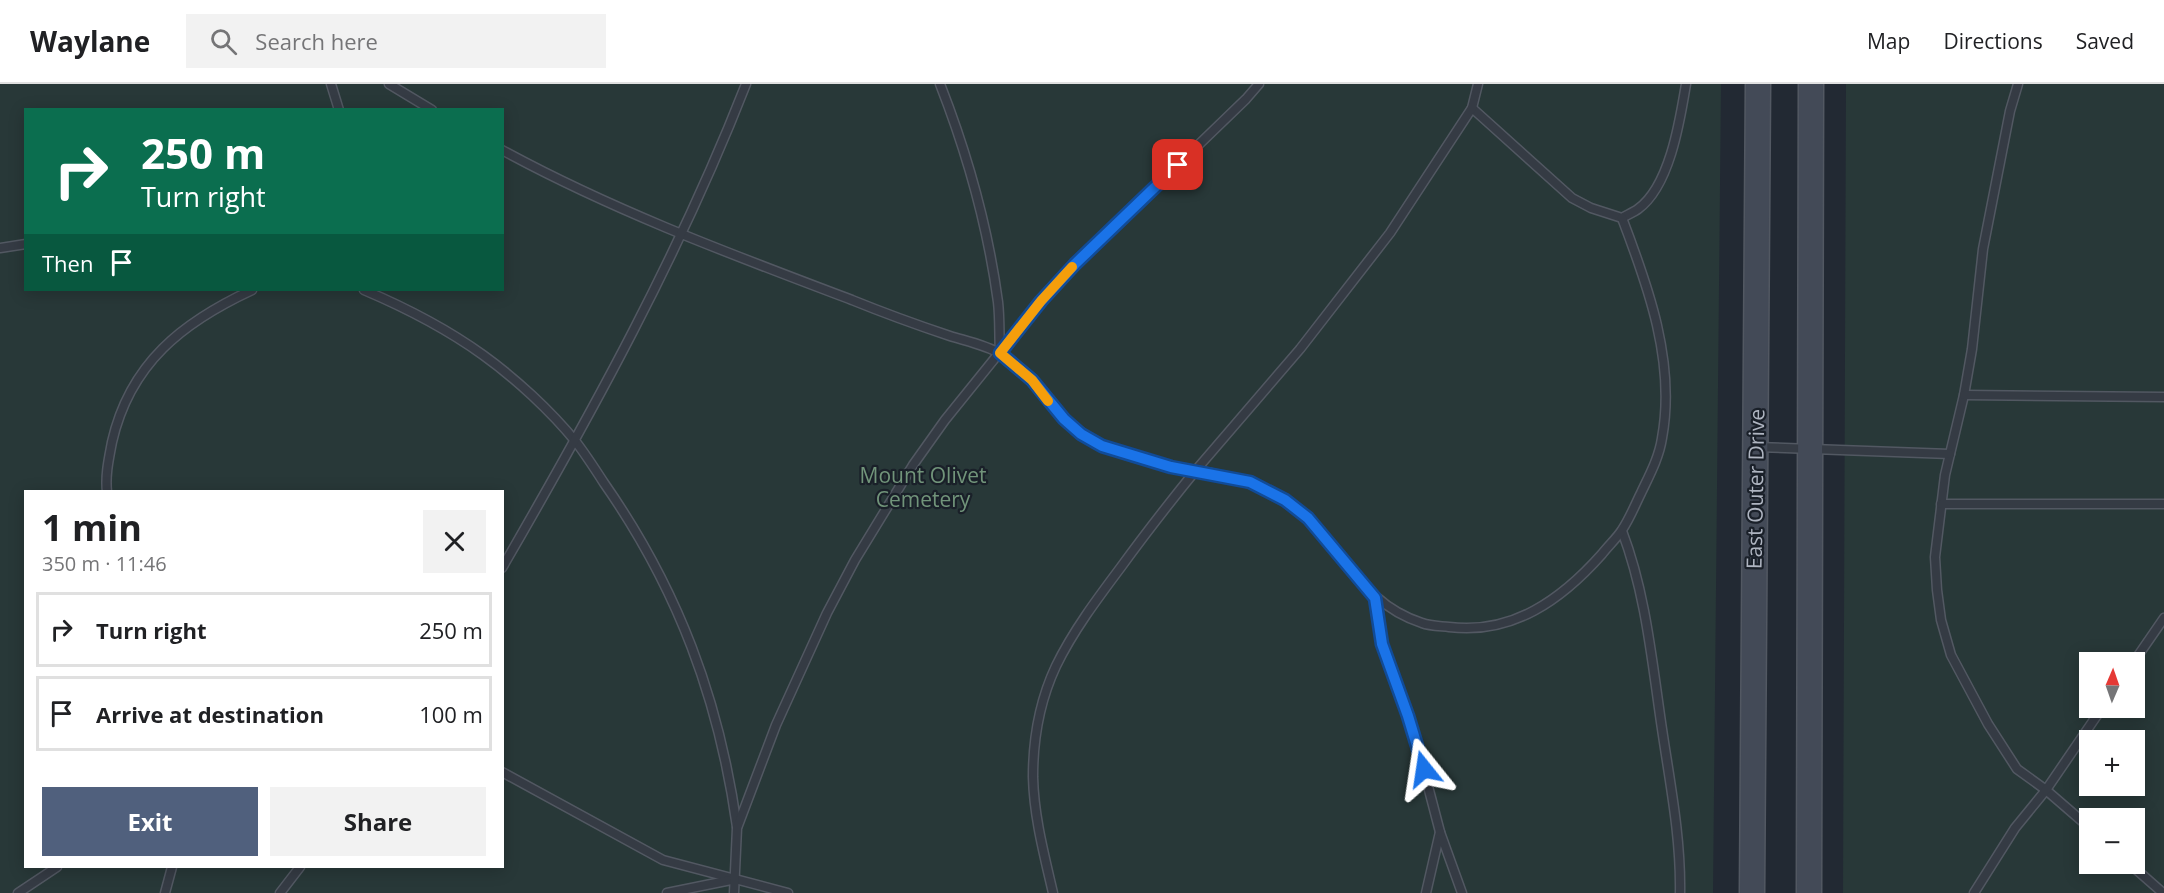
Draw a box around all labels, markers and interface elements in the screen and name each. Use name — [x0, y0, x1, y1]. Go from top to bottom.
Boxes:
search box — [186, 14, 606, 68]
text: Waylane — [30, 22, 150, 60]
icon: search — [207, 25, 240, 58]
text: Search here — [255, 26, 378, 56]
text: Map — [1867, 27, 1910, 55]
text: Directions — [1943, 27, 2043, 55]
text: Saved — [2076, 27, 2134, 55]
text: 250 m — [141, 124, 265, 181]
icon: right — [42, 132, 120, 210]
pin — [1152, 139, 1203, 190]
icon: arrive — [1161, 148, 1194, 181]
text: Turn right — [141, 178, 266, 215]
icon: arrive — [105, 246, 138, 279]
text: Then — [42, 248, 93, 278]
street label: East Outer Drive — [1740, 409, 1770, 569]
park label: Mount Olivet Cemetery — [860, 461, 986, 513]
text: 1 min — [42, 503, 142, 552]
button: close — [423, 510, 486, 573]
text: 350 m · 11:46 — [42, 550, 167, 577]
icon: right — [45, 613, 78, 646]
text: Turn right — [96, 615, 207, 645]
text: 250 m — [419, 615, 483, 645]
north arrow — [2079, 652, 2145, 718]
map controls — [2079, 652, 2145, 874]
icon: arrive — [45, 697, 78, 730]
text: Arrive at destination — [96, 699, 324, 729]
text: 100 m — [419, 699, 483, 729]
button: + — [2079, 730, 2145, 796]
position arrow — [1392, 737, 1456, 801]
button: Exit — [42, 787, 258, 856]
button: Share — [270, 787, 486, 856]
button: − — [2079, 808, 2145, 874]

